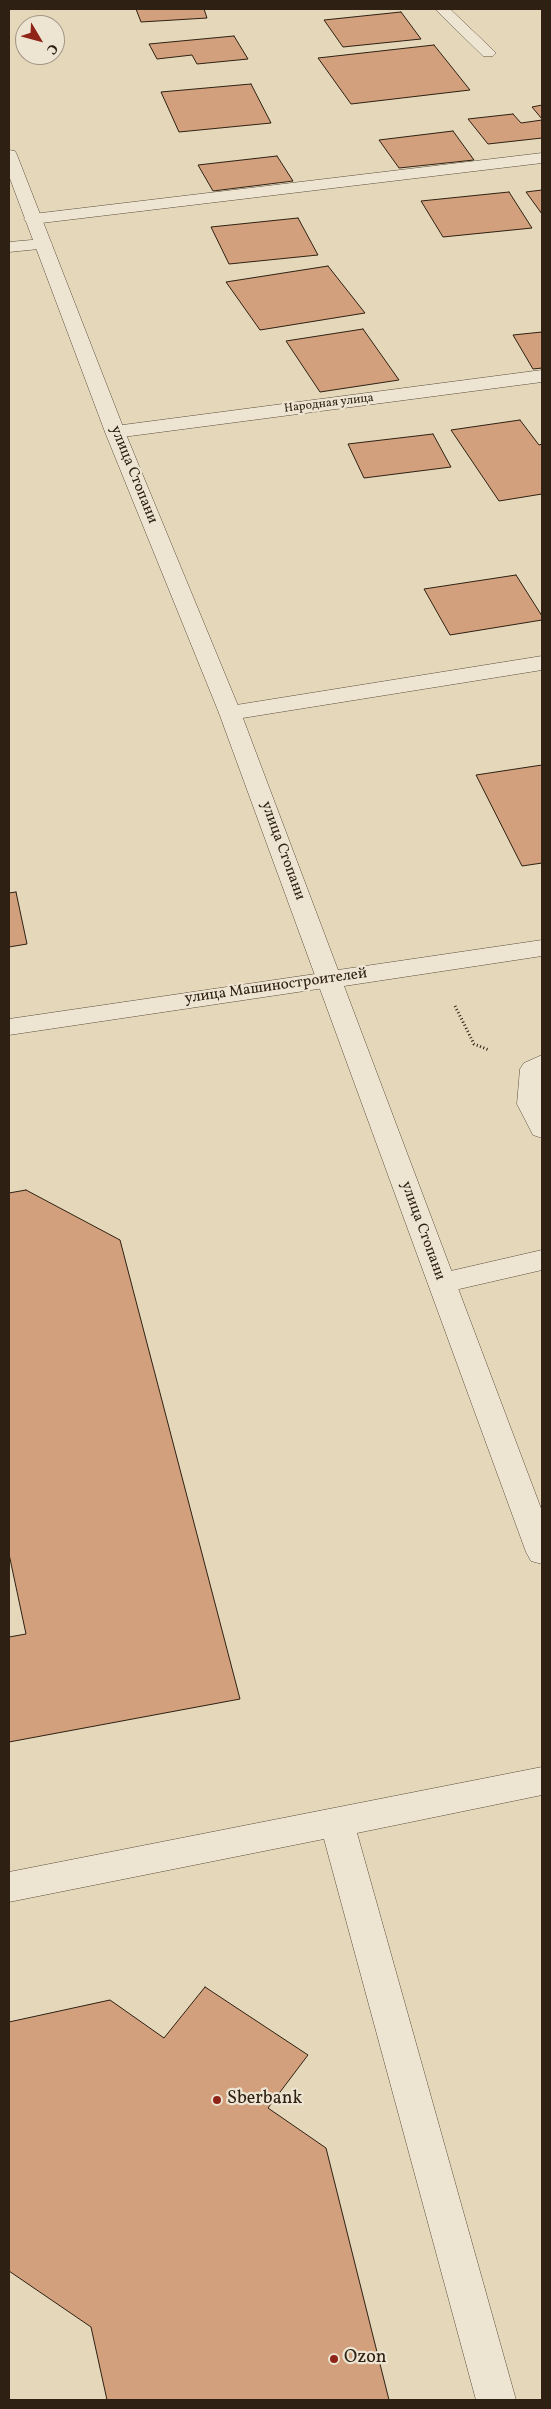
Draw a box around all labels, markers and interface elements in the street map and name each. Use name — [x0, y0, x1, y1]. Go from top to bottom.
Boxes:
north arrow — [15, 15, 65, 65]
text: С — [41, 39, 62, 58]
street label: Народная улица — [283, 391, 375, 417]
street label: улица Стопани — [105, 423, 161, 527]
street label: улица Стопани — [256, 799, 308, 903]
street label: улица Машиностроителей — [184, 965, 368, 1009]
street label: улица Стопани — [396, 1179, 448, 1283]
place label: Sberbank — [227, 2089, 302, 2111]
marker: Sberbank — [211, 2094, 223, 2106]
place label: Ozon — [344, 2348, 386, 2370]
marker: Ozon — [328, 2353, 340, 2365]

